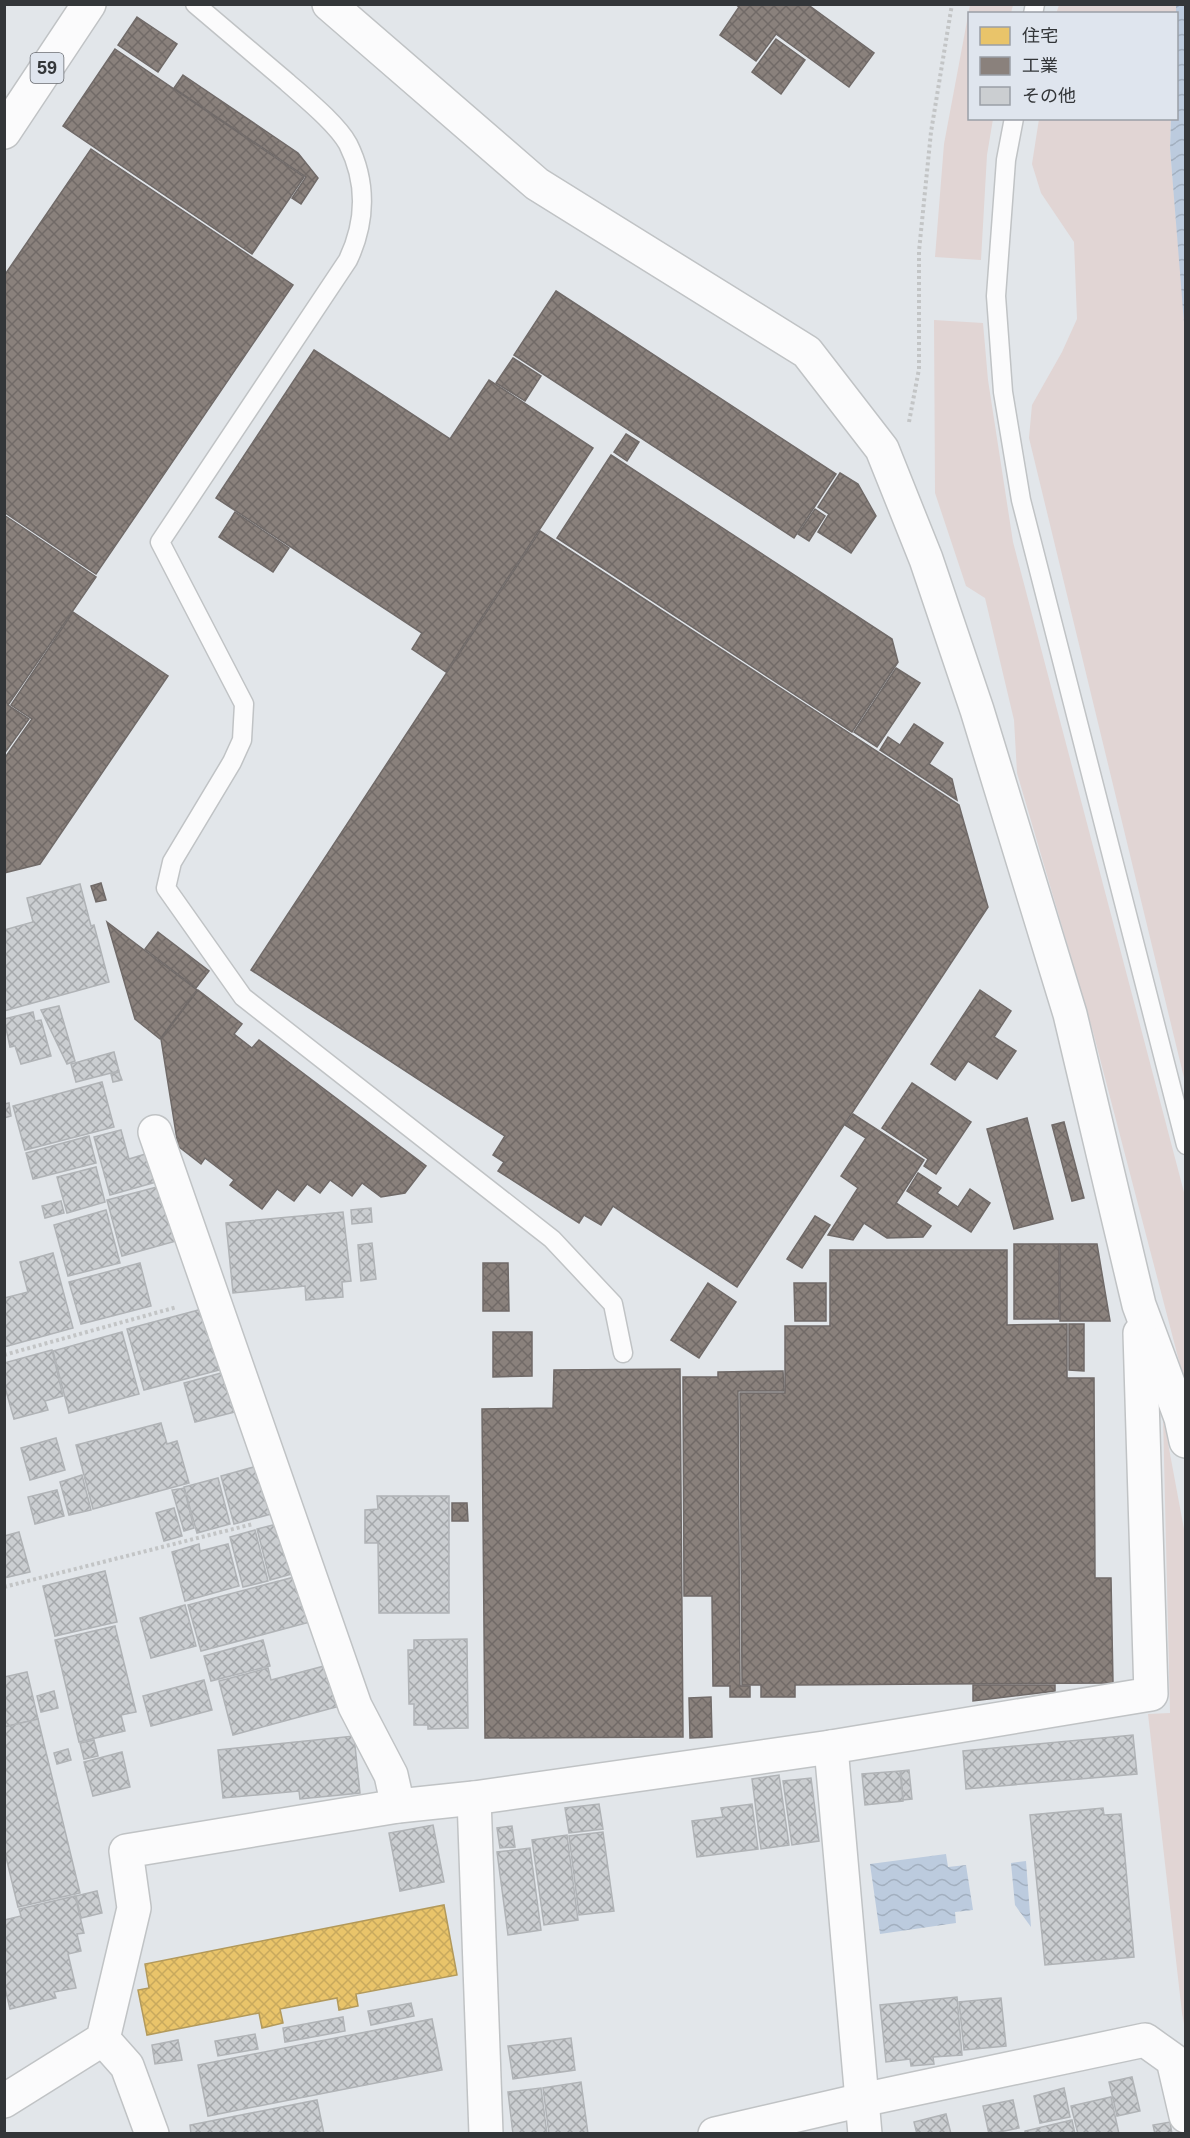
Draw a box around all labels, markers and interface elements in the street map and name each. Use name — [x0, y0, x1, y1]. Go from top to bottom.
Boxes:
legend — [968, 12, 1178, 120]
text: 住宅 — [1022, 26, 1058, 46]
road number: 59 — [30, 53, 63, 83]
text: 工業 — [1022, 56, 1058, 76]
text: その他 — [1022, 86, 1076, 106]

